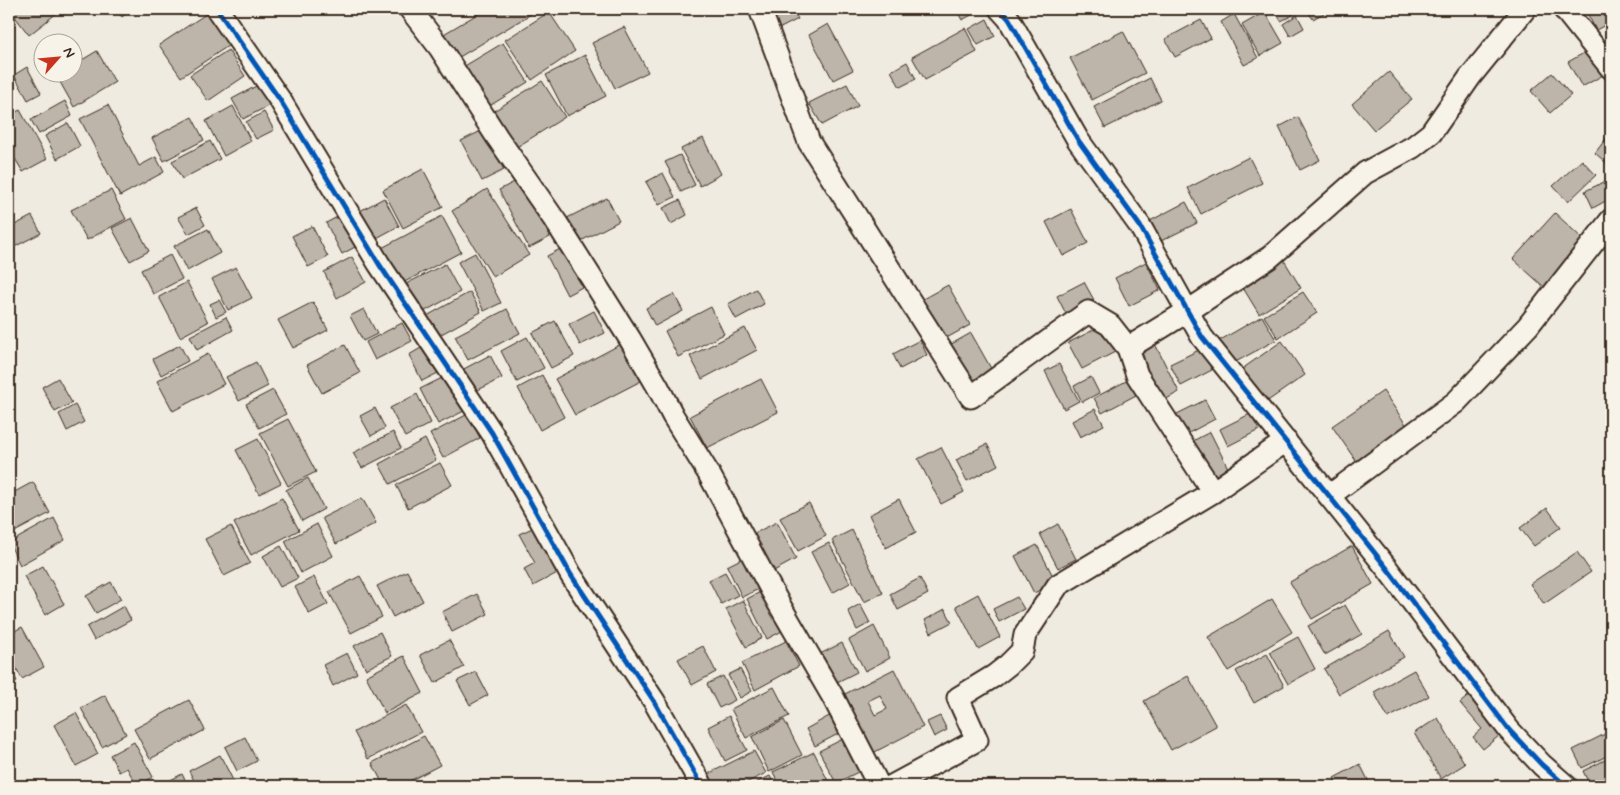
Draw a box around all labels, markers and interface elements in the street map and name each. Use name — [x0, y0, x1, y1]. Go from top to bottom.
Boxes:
north arrow — [32, 32, 82, 82]
text: N — [59, 44, 79, 61]

